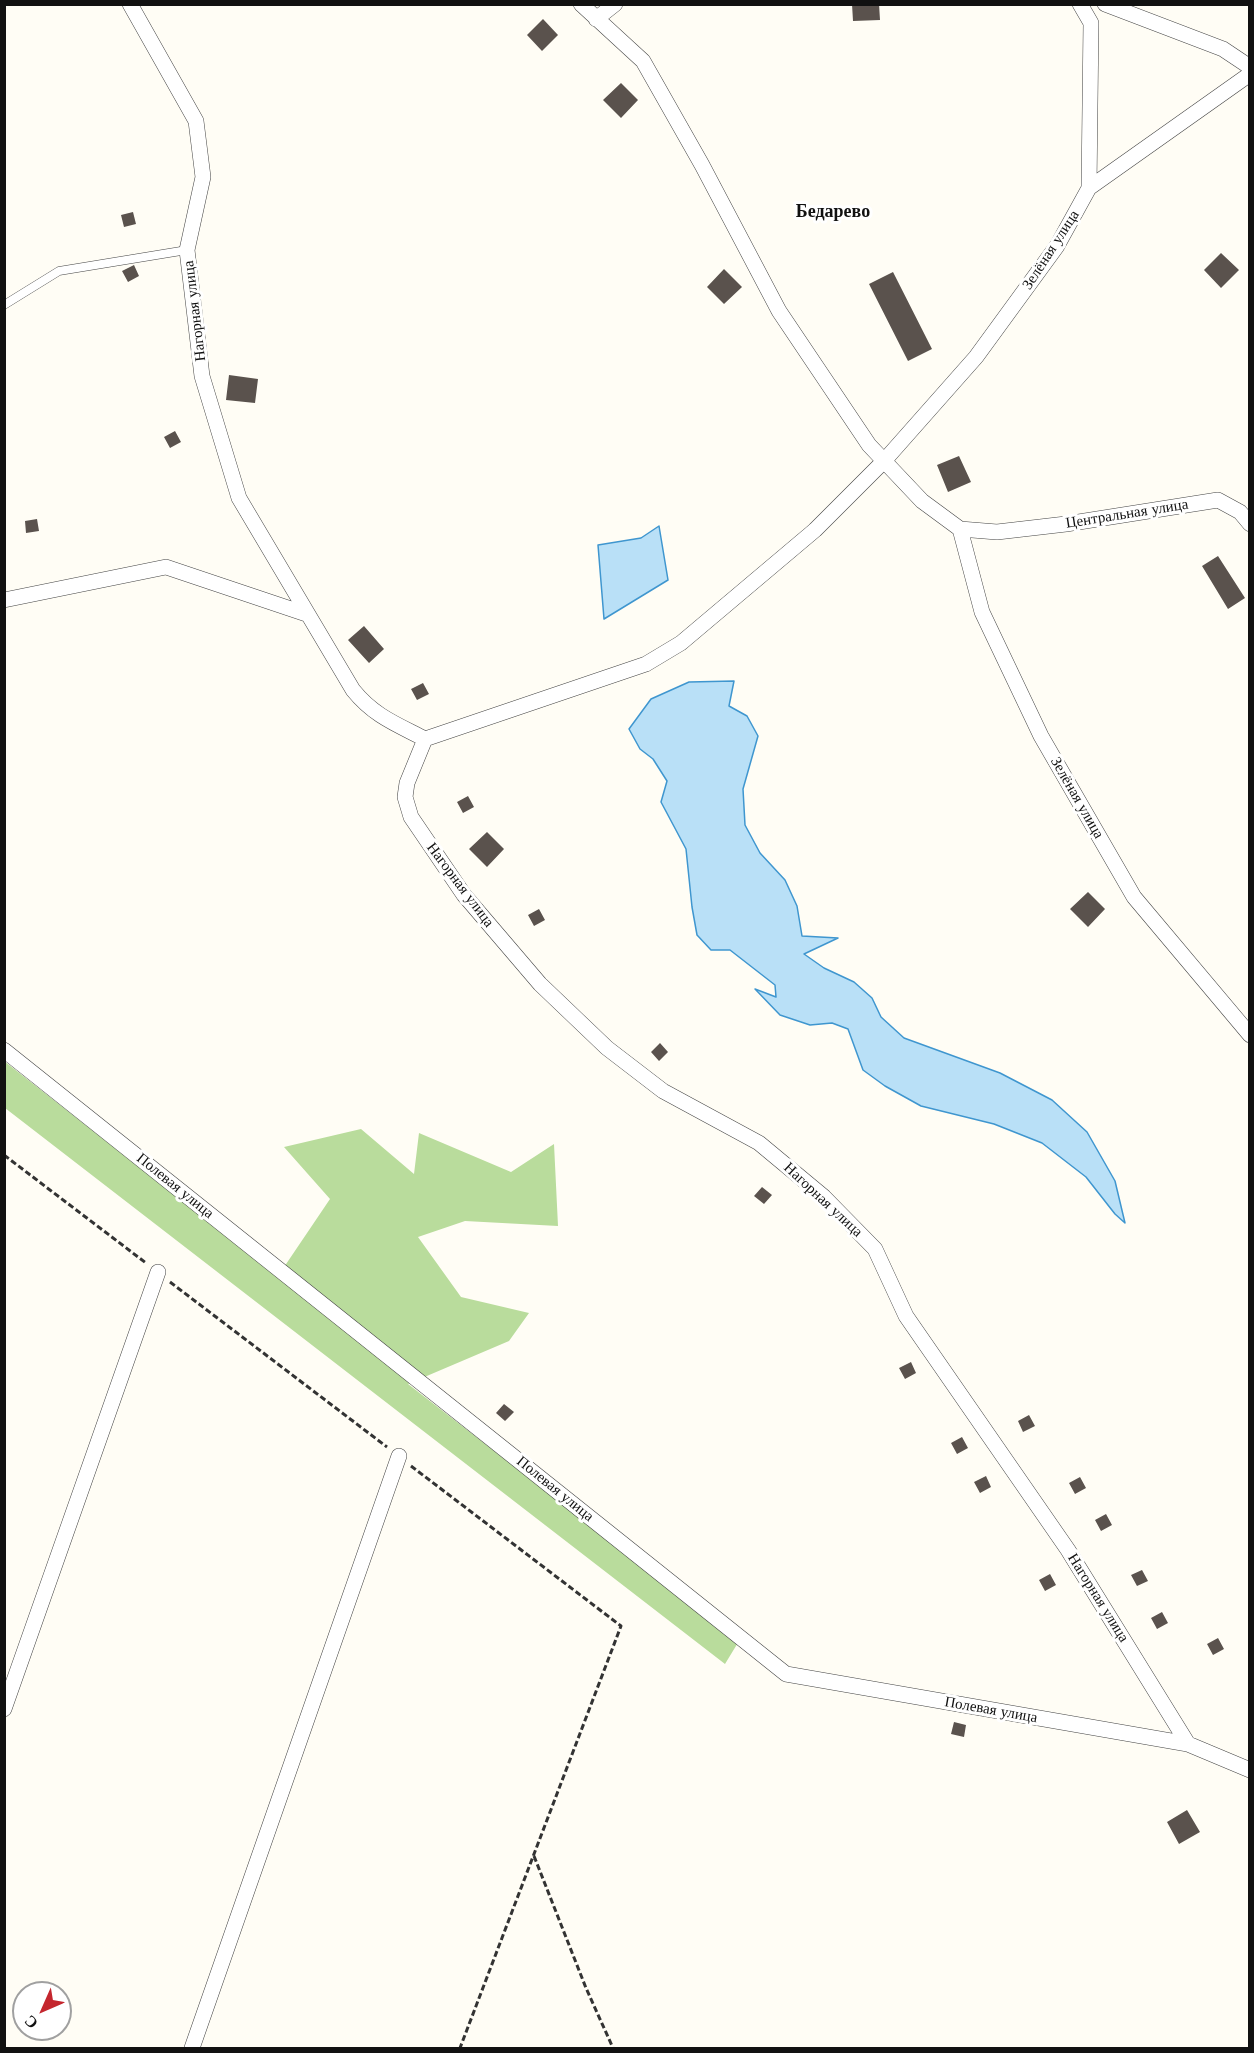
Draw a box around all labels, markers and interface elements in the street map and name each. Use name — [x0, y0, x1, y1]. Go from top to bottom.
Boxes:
district label: Бедарево — [796, 201, 870, 223]
street label: Зелёная улица — [1019, 207, 1083, 293]
street label: Нагорная улица — [180, 260, 210, 362]
street label: Центральная улица — [1064, 495, 1190, 533]
street label: Зелёная улица — [1046, 754, 1108, 842]
street label: Нагорная улица — [422, 839, 498, 931]
street label: Полевая улица — [133, 1149, 217, 1223]
street label: Нагорная улица — [780, 1159, 866, 1241]
street label: Полевая улица — [513, 1452, 597, 1526]
street label: Нагорная улица — [1064, 1550, 1132, 1646]
street label: Полевая улица — [943, 1693, 1039, 1727]
north arrow — [12, 1981, 72, 2041]
text: С — [20, 2011, 42, 2033]

